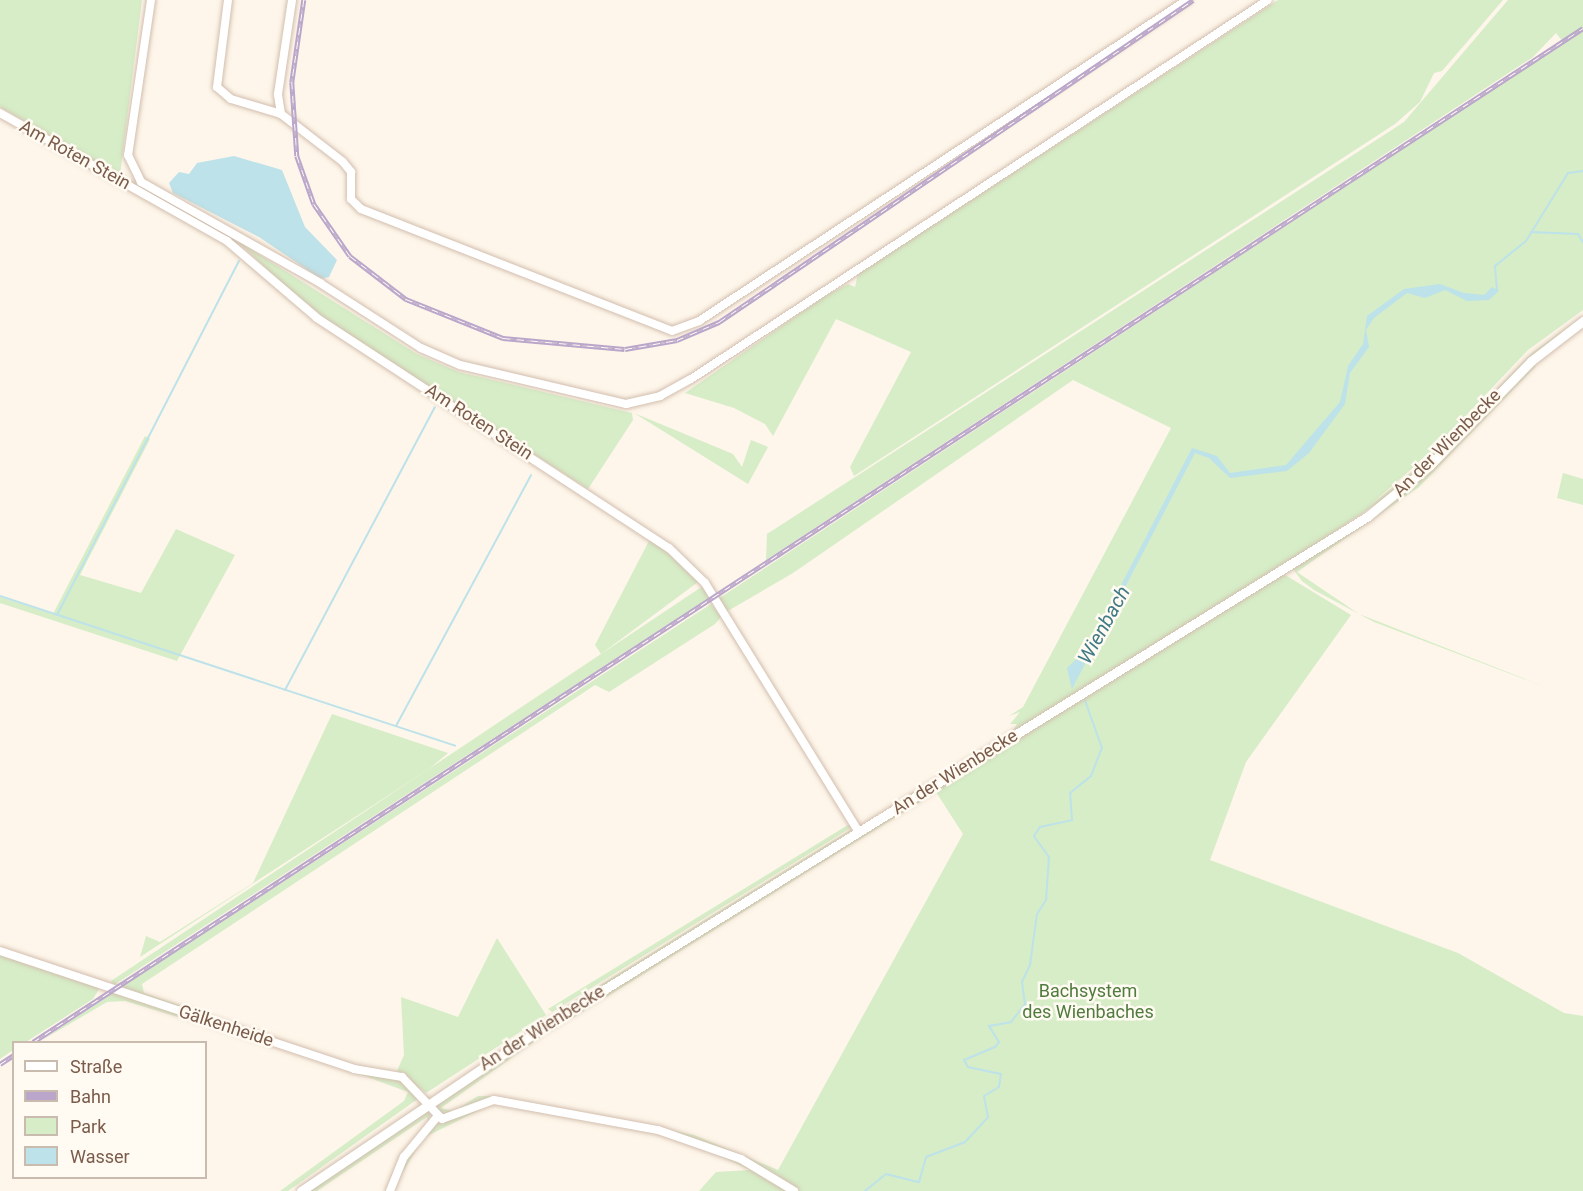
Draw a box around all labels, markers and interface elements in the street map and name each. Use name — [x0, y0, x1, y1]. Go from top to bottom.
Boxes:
street label: Am Roten Stein — [16, 116, 134, 194]
street label: Am Roten Stein — [421, 379, 537, 465]
street label: An der Wienbecke — [1389, 385, 1505, 501]
water label: Wienbach — [1073, 582, 1135, 668]
street label: An der Wienbecke — [888, 725, 1022, 819]
street label: An der Wienbecke — [475, 981, 609, 1075]
park label: Bachsystem des Wienbaches — [1022, 981, 1154, 1024]
street label: Gälkenheide — [176, 1001, 276, 1051]
legend — [12, 1041, 207, 1179]
text: Straße — [70, 1056, 122, 1077]
text: Bahn — [70, 1086, 111, 1107]
text: Park — [70, 1116, 106, 1137]
text: Wasser — [70, 1146, 130, 1167]

